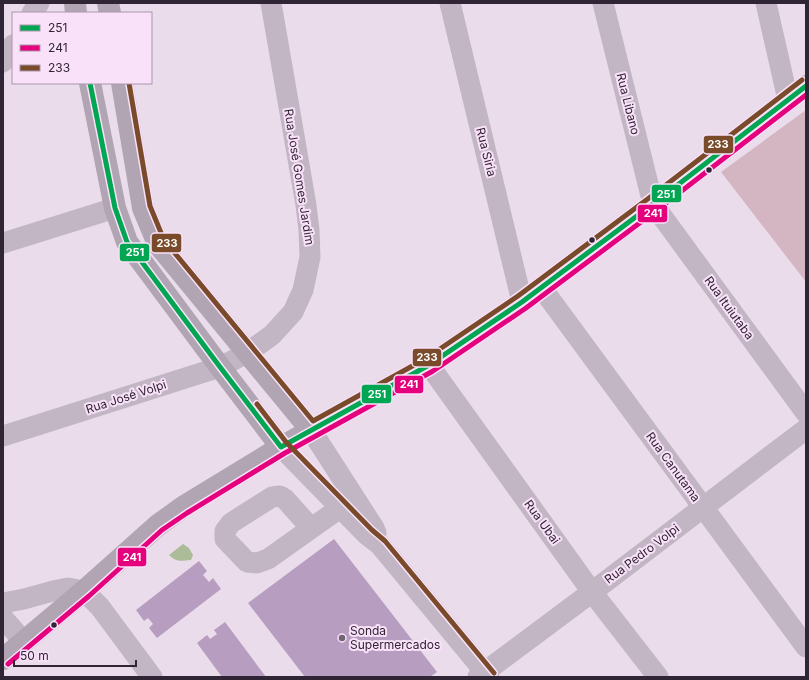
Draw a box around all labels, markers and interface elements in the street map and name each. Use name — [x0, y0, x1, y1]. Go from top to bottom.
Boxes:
legend — [12, 12, 152, 84]
text: 251 — [48, 20, 68, 35]
text: 241 — [48, 40, 68, 55]
text: 233 — [48, 60, 70, 75]
street label: Rua Libano — [614, 71, 643, 136]
street label: Rua José Gomes Jardim — [281, 108, 318, 246]
street label: Rua Siria — [473, 126, 500, 178]
line badge: 233 — [703, 135, 734, 154]
text: 233 — [707, 137, 729, 151]
unlabelled marker — [704, 165, 714, 175]
line badge: 251 — [651, 184, 682, 203]
text: 251 — [657, 187, 676, 201]
line badge: 241 — [637, 204, 668, 223]
text: 241 — [644, 206, 663, 220]
line badge: 233 — [151, 233, 182, 253]
unlabelled marker — [587, 235, 597, 245]
text: 233 — [156, 236, 178, 250]
line badge: 251 — [119, 243, 150, 262]
text: 251 — [126, 245, 145, 259]
street label: Rua Ituiutaba — [702, 273, 757, 342]
line badge: 233 — [412, 348, 442, 367]
text: 233 — [416, 350, 438, 364]
line badge: 241 — [394, 375, 424, 394]
street label: Rua José Volpi — [84, 376, 168, 417]
text: 241 — [400, 377, 419, 391]
line badge: 251 — [361, 384, 392, 404]
text: 251 — [368, 387, 387, 401]
street label: Rua Canutama — [643, 429, 704, 505]
street label: Rua Ubai — [521, 497, 564, 547]
street label: Rua Pedro Volpi — [601, 521, 682, 587]
line badge: 241 — [117, 547, 147, 567]
text: 241 — [123, 550, 142, 564]
unlabelled marker — [49, 620, 59, 630]
place label: Sonda Supermercados — [350, 623, 440, 652]
marker: Sonda Supermercados — [337, 633, 347, 643]
scale bar — [14, 642, 136, 668]
text: 50 m — [20, 648, 49, 663]

